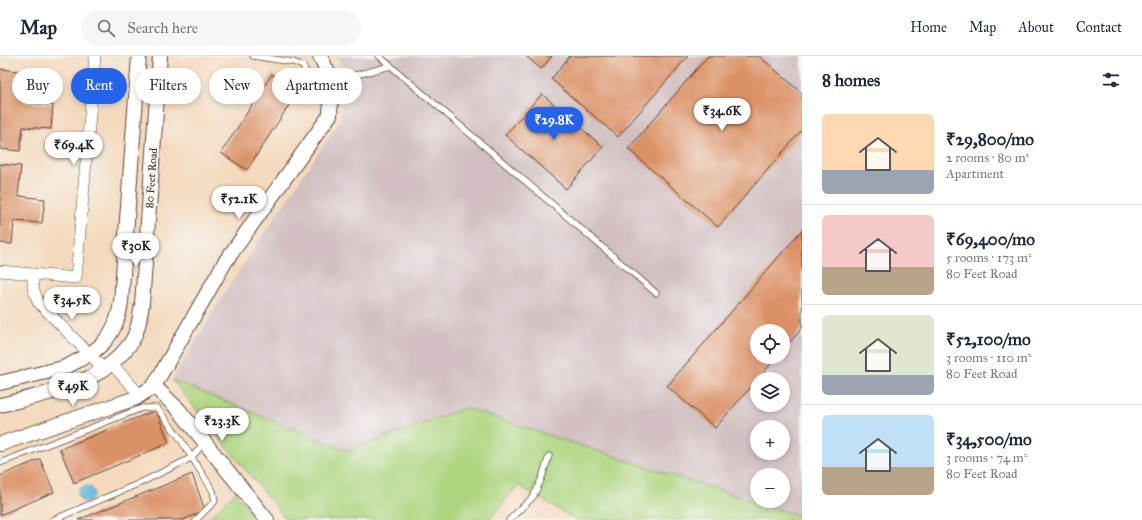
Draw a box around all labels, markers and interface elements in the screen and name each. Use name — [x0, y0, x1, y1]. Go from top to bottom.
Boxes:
search box — [81, 10, 361, 46]
text: Map — [20, 16, 57, 39]
icon: search — [95, 17, 117, 39]
text: Search here — [127, 19, 198, 37]
text: Home — [910, 19, 947, 36]
text: Map — [969, 19, 996, 36]
text: About — [1018, 19, 1054, 36]
text: Contact — [1076, 19, 1122, 36]
chip: Buy — [12, 68, 63, 104]
chip: Rent — [71, 68, 127, 104]
chip: Filters — [135, 68, 201, 104]
chip: New — [209, 68, 264, 104]
chip: Apartment — [272, 68, 362, 104]
icon: filters — [1100, 69, 1122, 91]
text: 8 homes — [822, 70, 880, 91]
pin: ₹34.6K — [689, 98, 755, 132]
text: ₹34.6K — [703, 103, 741, 119]
pin: ₹29.8K — [521, 107, 587, 141]
text: ₹29.8K — [534, 112, 574, 128]
text: ₹29,800/mo — [946, 129, 1034, 150]
icon: home — [854, 130, 902, 178]
pin: ₹69.4K — [41, 132, 107, 166]
text: ₹69.4K — [54, 137, 94, 153]
street label: 80 Feet Road — [143, 147, 160, 209]
text: 2 rooms · 80 m² — [946, 150, 1029, 166]
text: Apartment — [946, 166, 1004, 182]
pin: ₹52.1K — [206, 186, 272, 220]
text: ₹52.1K — [220, 191, 258, 207]
text: ₹69,400/mo — [946, 229, 1035, 250]
icon: home — [854, 231, 902, 279]
pin: ₹30K — [112, 233, 160, 267]
text: ₹30K — [121, 238, 151, 254]
text: 5 rooms · 173 m² — [946, 250, 1032, 266]
text: 80 Feet Road — [946, 266, 1017, 282]
pin: ₹34.5K — [39, 287, 105, 321]
text: ₹34.5K — [53, 292, 91, 308]
map controls — [750, 324, 790, 508]
button: locate — [750, 324, 790, 364]
text: ₹52,100/mo — [946, 329, 1031, 350]
icon: home — [854, 331, 902, 379]
text: 3 rooms · 110 m² — [946, 350, 1031, 366]
text: 80 Feet Road — [946, 366, 1017, 382]
button: layers — [750, 372, 790, 412]
pin: ₹49K — [49, 373, 97, 407]
text: ₹49K — [58, 378, 88, 394]
pin: ₹23.3K — [189, 408, 255, 442]
text: ₹23.3K — [204, 413, 240, 429]
button: + — [750, 420, 790, 460]
text: ₹34,500/mo — [946, 429, 1032, 450]
icon: home — [854, 431, 902, 479]
text: 3 rooms · 74 m² — [946, 450, 1028, 466]
text: 80 Feet Road — [946, 466, 1017, 482]
button: − — [750, 468, 790, 508]

